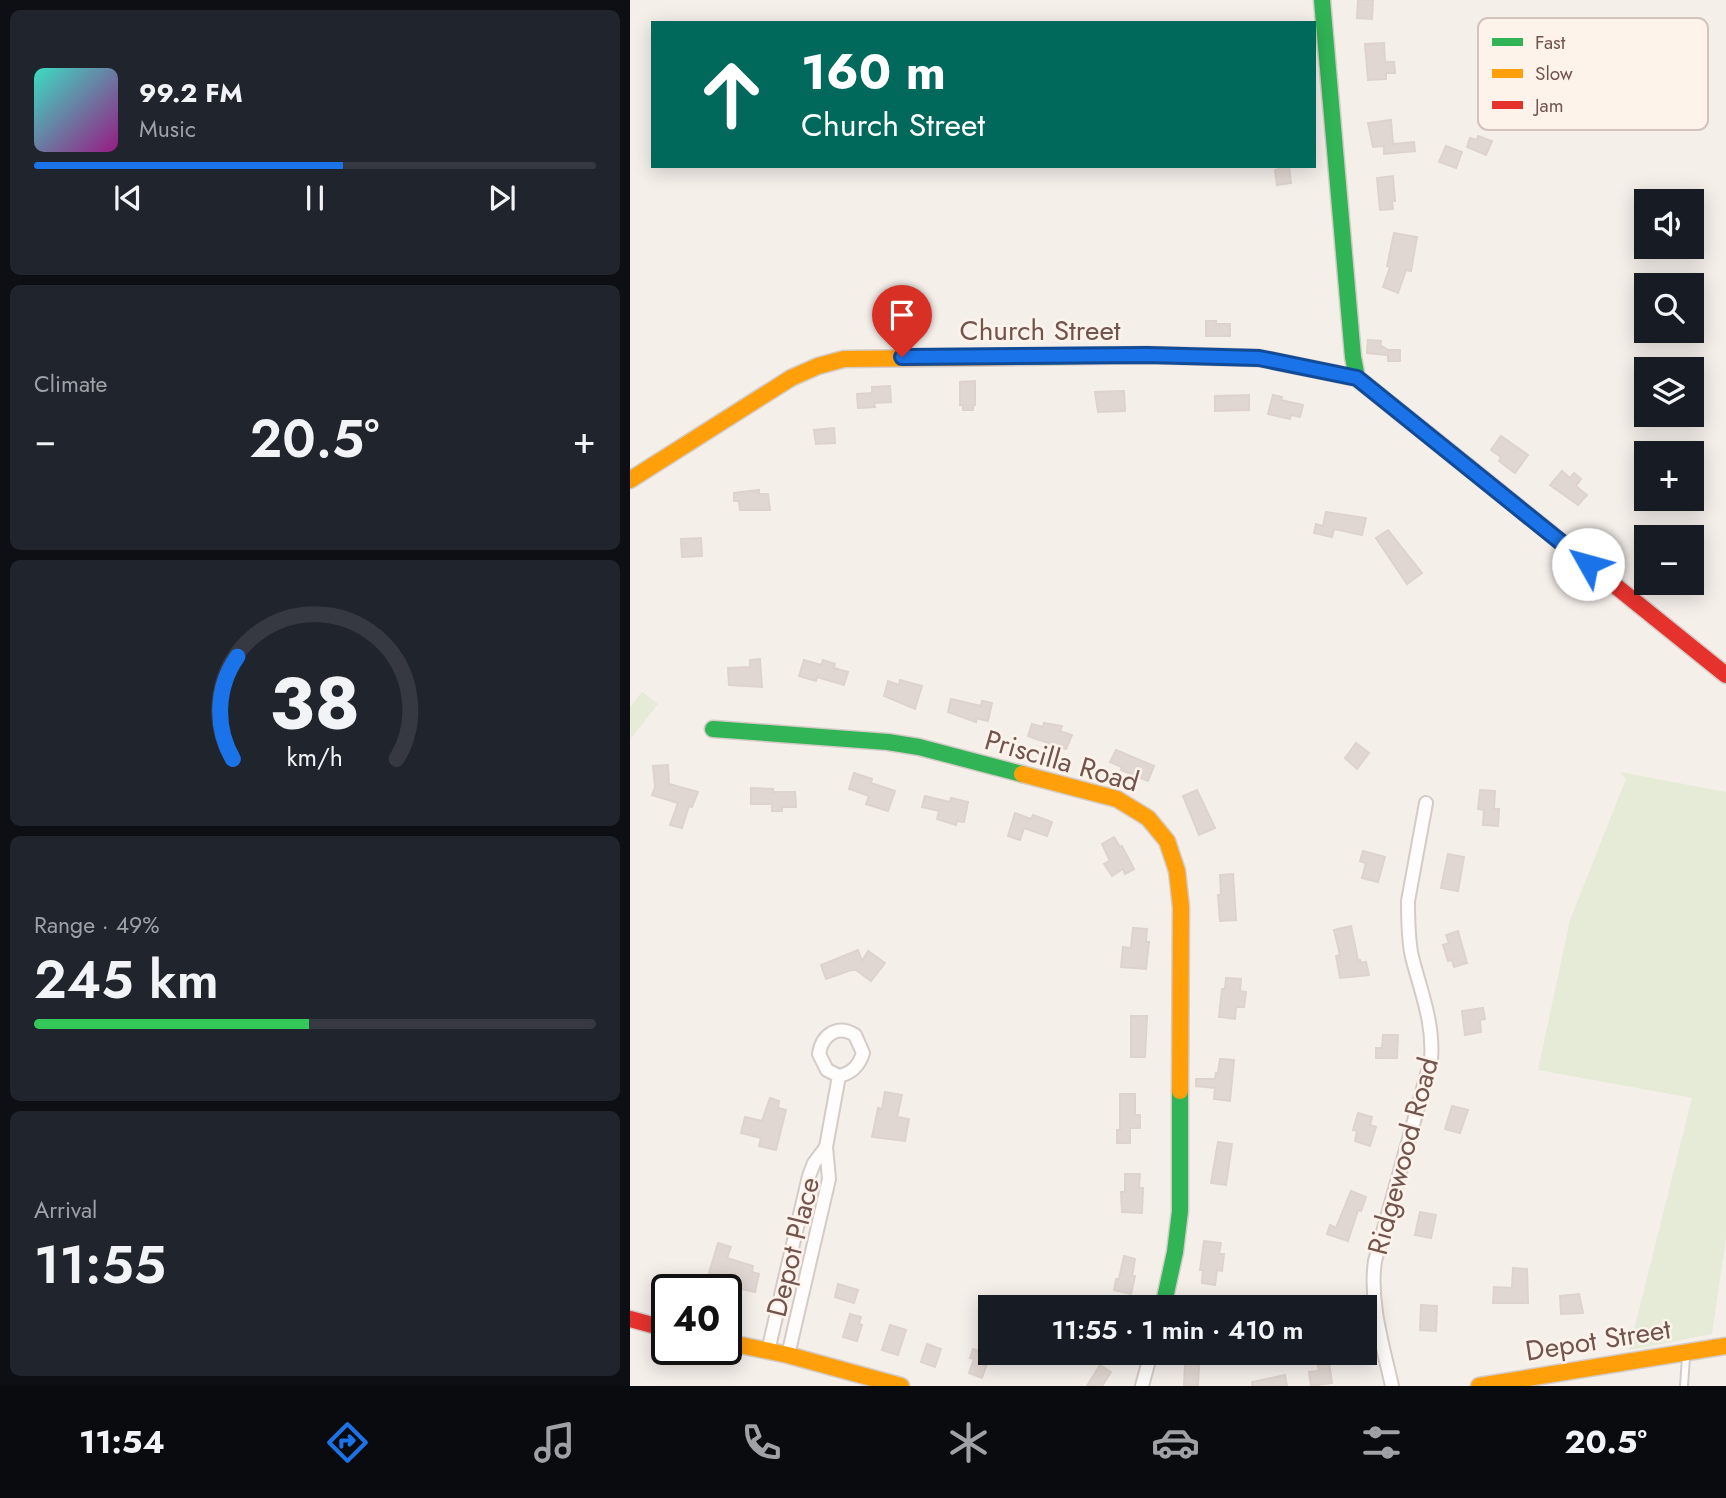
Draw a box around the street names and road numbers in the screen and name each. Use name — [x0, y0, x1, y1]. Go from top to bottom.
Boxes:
street label: Church Street — [959, 310, 1121, 351]
street label: Priscilla Road — [980, 719, 1144, 803]
street label: Ridgewood Road — [1357, 1053, 1449, 1259]
street label: Depot Place — [756, 1173, 830, 1321]
street label: Depot Street — [1522, 1308, 1674, 1372]

